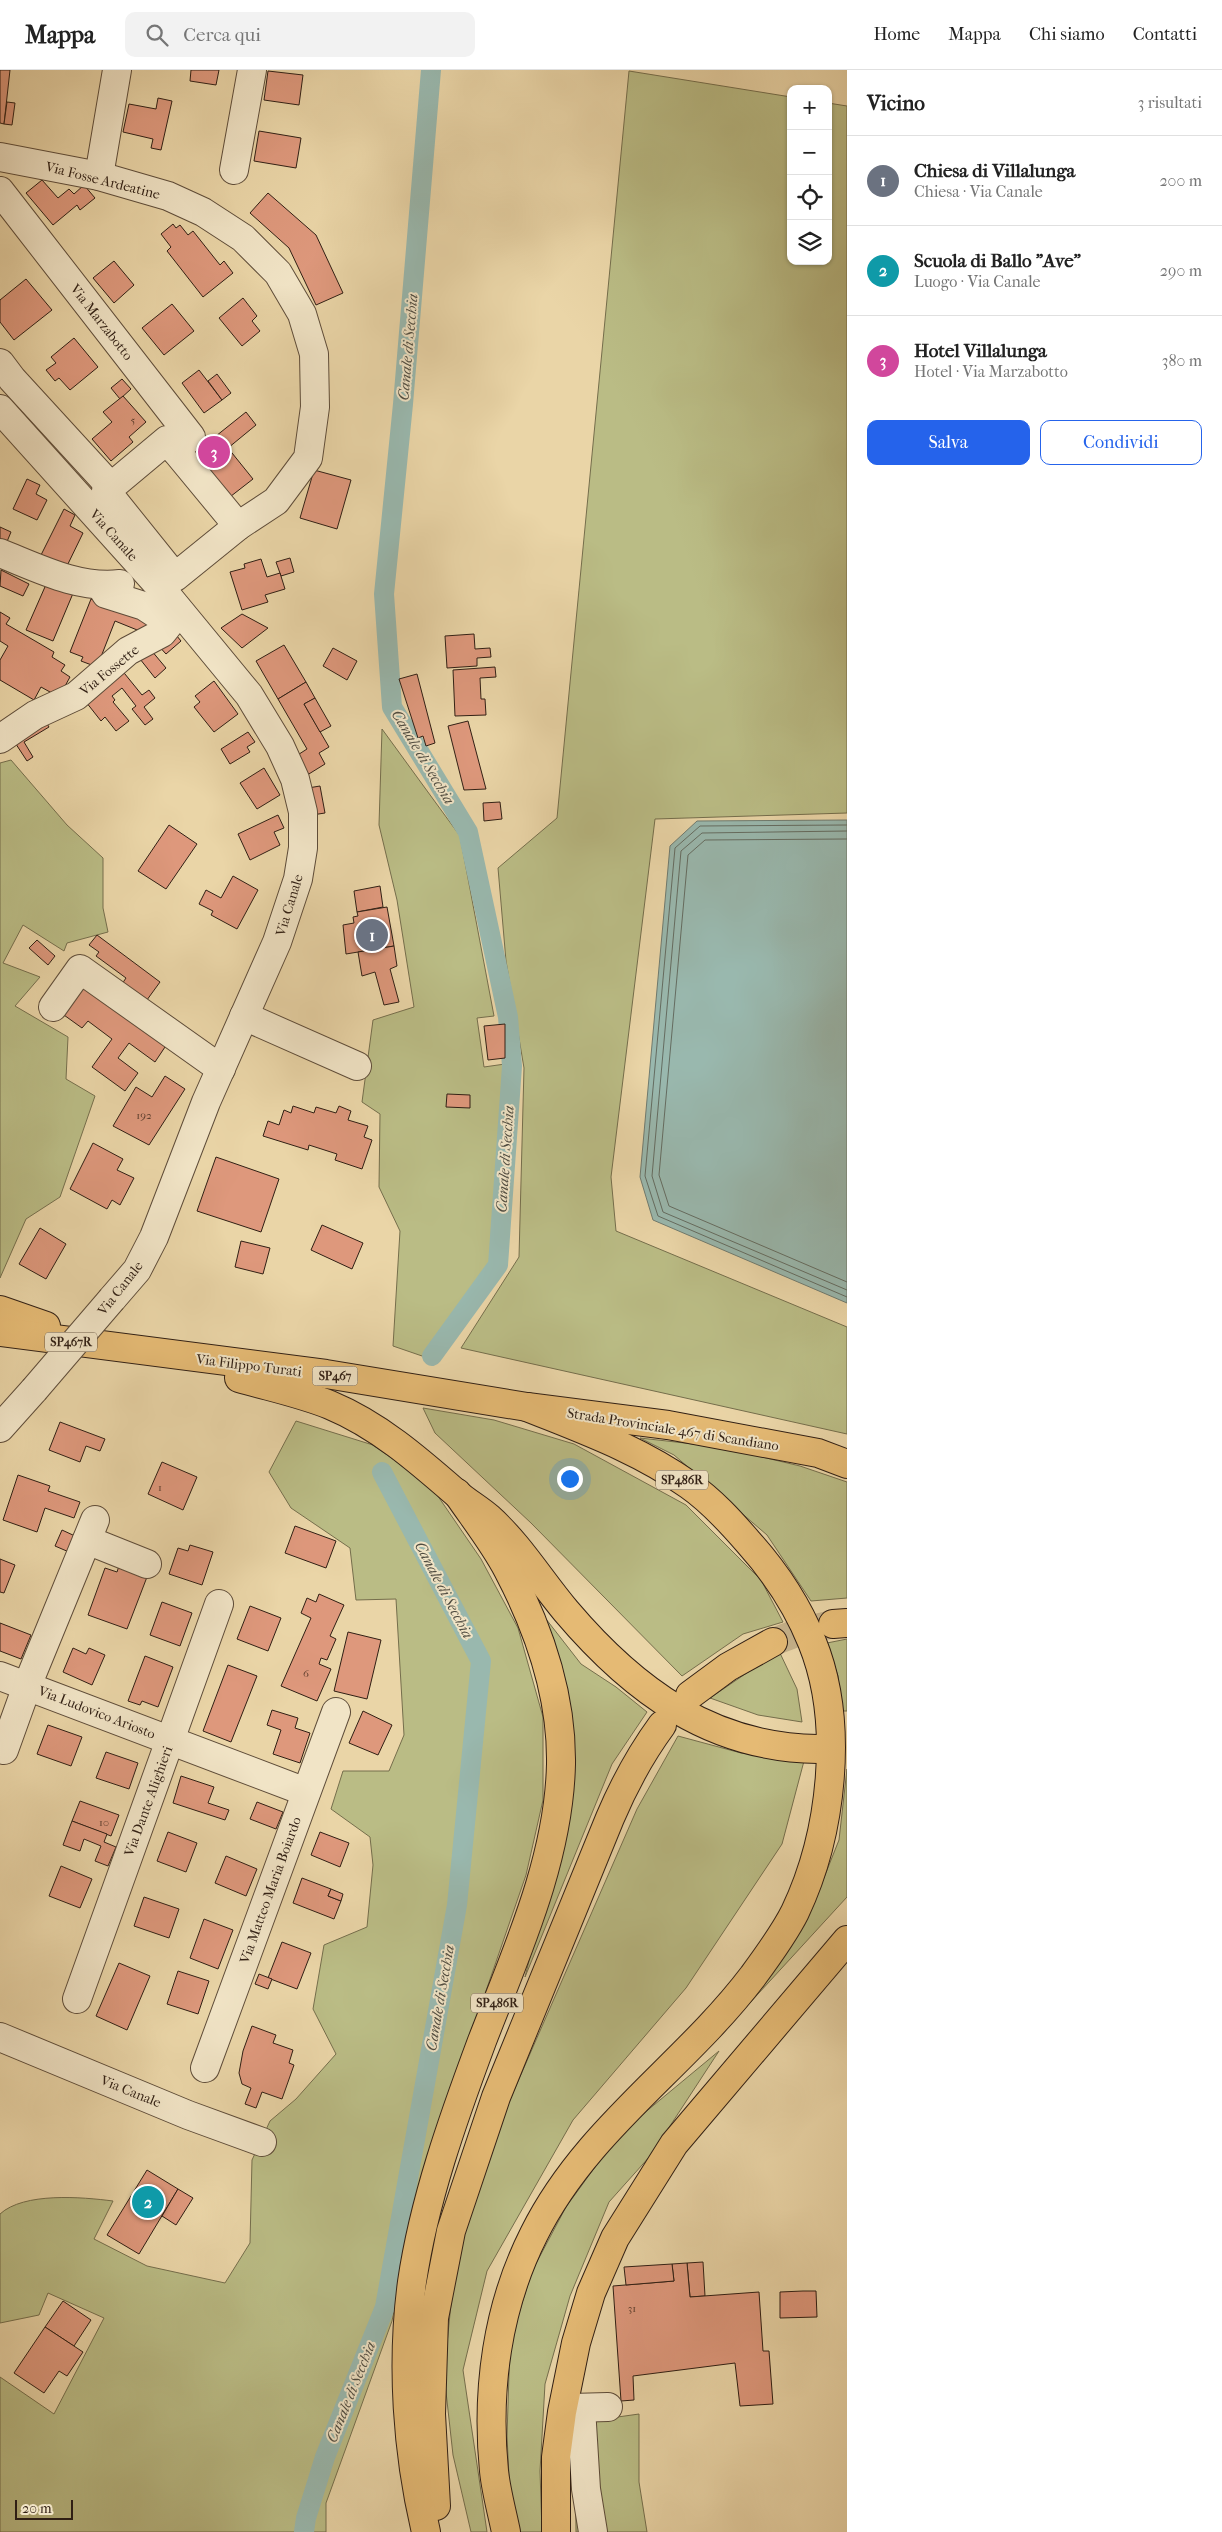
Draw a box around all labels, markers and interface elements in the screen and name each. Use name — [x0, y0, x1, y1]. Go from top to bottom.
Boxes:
search box — [125, 12, 475, 57]
text: Mappa — [25, 21, 95, 49]
icon: search — [143, 21, 171, 49]
text: Cerca qui — [183, 24, 261, 46]
text: Home — [873, 24, 920, 45]
text: Mappa — [948, 24, 1001, 45]
text: Chi siamo — [1029, 24, 1105, 45]
text: Contatti — [1133, 24, 1197, 45]
map controls — [787, 85, 832, 265]
button: + — [787, 85, 832, 130]
text: Vicino — [867, 91, 925, 115]
text: 3 risultati — [1138, 93, 1202, 112]
button: − — [787, 130, 832, 175]
street label: Via Fosse Ardeatine — [43, 158, 162, 203]
text: Chiesa di Villalunga — [914, 160, 1075, 182]
text: 1 — [880, 171, 886, 190]
text: 200 m — [1159, 171, 1202, 190]
button: locate — [787, 175, 832, 220]
text: Chiesa · Via Canale — [914, 182, 1043, 201]
button: layers — [787, 220, 832, 265]
text: Scuola di Ballo "Ave" — [914, 250, 1081, 272]
text: 2 — [879, 261, 887, 280]
text: 290 m — [1160, 261, 1202, 280]
text: Luogo · Via Canale — [914, 272, 1040, 291]
street label: Via Marzabotto — [66, 280, 137, 364]
water label: Canale di Secchia — [394, 293, 422, 401]
text: Hotel Villalunga — [914, 340, 1047, 362]
text: 3 — [880, 351, 886, 370]
text: 380 m — [1162, 351, 1202, 370]
text: Hotel · Via Marzabotto — [914, 362, 1068, 381]
house number: 5 — [131, 414, 136, 427]
button: Salva — [867, 420, 1030, 465]
button: Condividi — [1040, 420, 1202, 465]
pin: 3 — [198, 433, 230, 471]
street label: Via Canale — [85, 505, 141, 565]
street label: Via Fossette — [75, 641, 142, 700]
water label: Canale di Secchia — [388, 706, 458, 808]
street label: Via Canale — [272, 872, 307, 939]
pin: 1 — [356, 916, 388, 954]
water label: Canale di Secchia — [492, 1105, 518, 1213]
house number: 192 — [136, 1109, 152, 1122]
street label: Via Canale — [93, 1258, 147, 1320]
road number: SP467R — [45, 1332, 97, 1352]
street label: Via Filippo Turati — [194, 1350, 303, 1380]
road number: SP467 — [312, 1366, 358, 1385]
street label: Strada Provinciale 467 di Scandiano — [566, 1404, 780, 1455]
your location — [557, 1466, 583, 1492]
road number: SP486R — [656, 1470, 708, 1490]
house number: 1 — [158, 1481, 162, 1494]
water label: Canale di Secchia — [411, 1539, 477, 1642]
house number: 6 — [303, 1667, 309, 1680]
street label: Via Ludovico Ariosto — [35, 1682, 158, 1743]
street label: Via Dante Alighieri — [120, 1744, 176, 1860]
street label: Via Matteo Maria Boiardo — [236, 1814, 305, 1967]
house number: 10 — [99, 1816, 109, 1829]
water label: Canale di Secchia — [422, 1944, 458, 2052]
road number: SP486R — [471, 1994, 523, 2012]
street label: Via Canale — [97, 2071, 164, 2111]
pin: 2 — [132, 2183, 164, 2221]
house number: 31 — [628, 2302, 636, 2315]
water label: Canale di Secchia — [323, 2339, 379, 2445]
scale bar — [15, 2497, 72, 2520]
text: 20 m — [22, 2500, 52, 2517]

